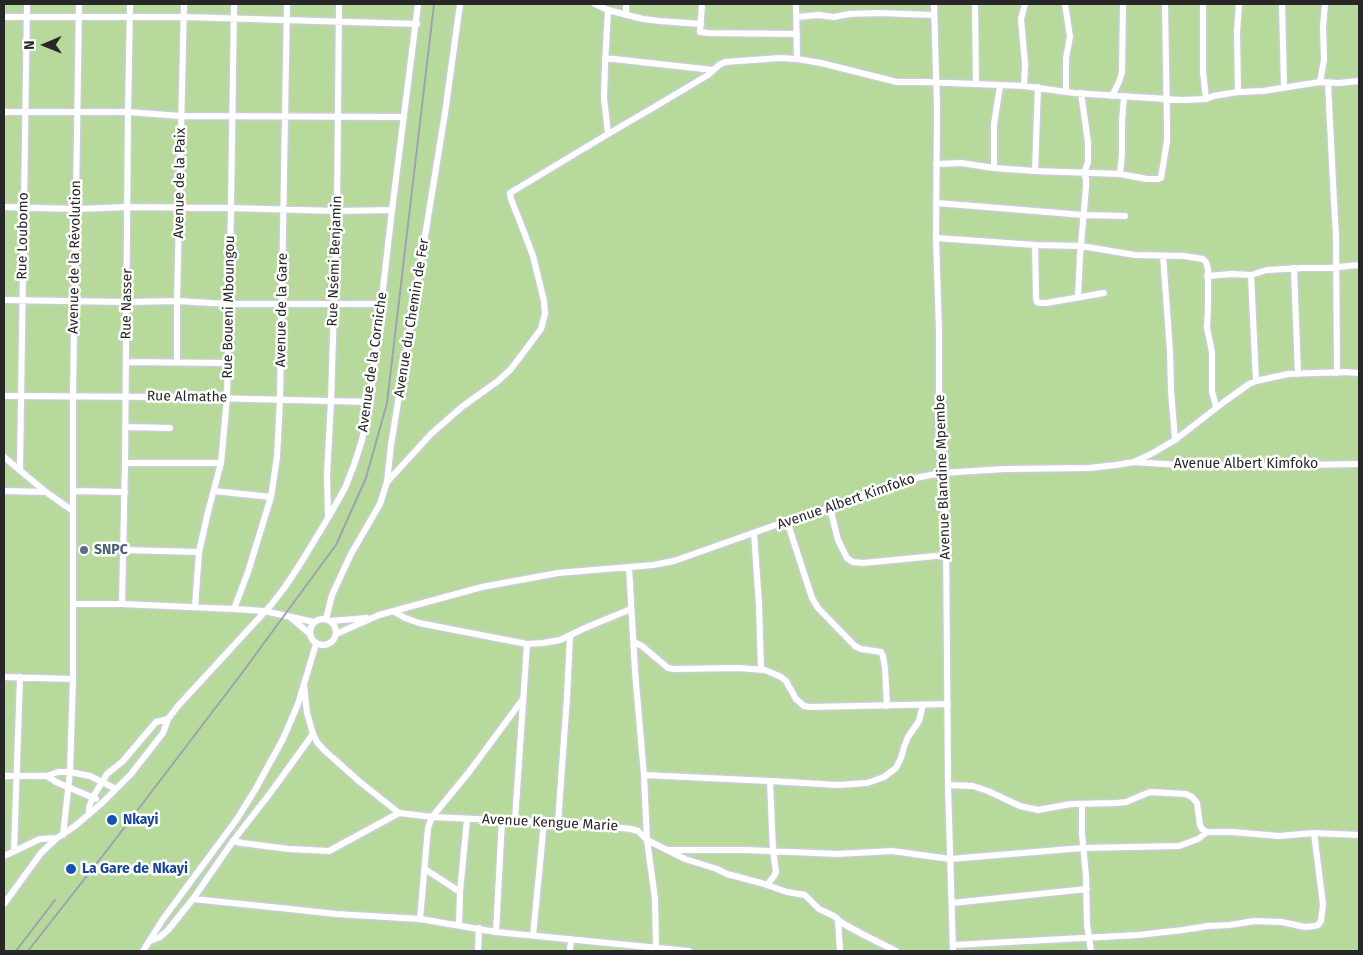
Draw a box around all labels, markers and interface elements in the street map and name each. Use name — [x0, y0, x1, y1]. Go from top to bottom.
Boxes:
north arrow — [20, 20, 70, 70]
text: N — [21, 40, 38, 50]
street label: Avenue de la Paix — [171, 127, 189, 239]
street label: Avenue de la Révolution — [65, 180, 85, 334]
street label: Rue Loubomo — [14, 192, 32, 280]
street label: Rue Nsémi Benjamin — [324, 195, 346, 327]
street label: Rue Boueni Mboungou — [219, 235, 239, 379]
street label: Avenue du Chemin de Fer — [391, 237, 433, 399]
street label: Avenue de la Gare — [273, 253, 291, 367]
street label: Rue Nasser — [118, 268, 136, 340]
street label: Avenue de la Corniche — [355, 291, 391, 433]
street label: Rue Almathe — [147, 388, 227, 406]
street label: Avenue Blandine Mpembe — [932, 394, 954, 560]
street label: Avenue Albert Kimfoko — [1174, 456, 1318, 472]
street label: Avenue Albert Kimfoko — [775, 471, 917, 533]
place label: SNPC — [94, 542, 128, 558]
marker: SNPC — [78, 544, 90, 556]
street label: Avenue Kengue Marie — [482, 811, 618, 835]
place label: Nkayi — [123, 812, 158, 828]
marker: Nkayi — [105, 813, 119, 827]
place label: La Gare de Nkayi — [82, 861, 188, 877]
marker: La Gare de Nkayi — [64, 862, 78, 876]

